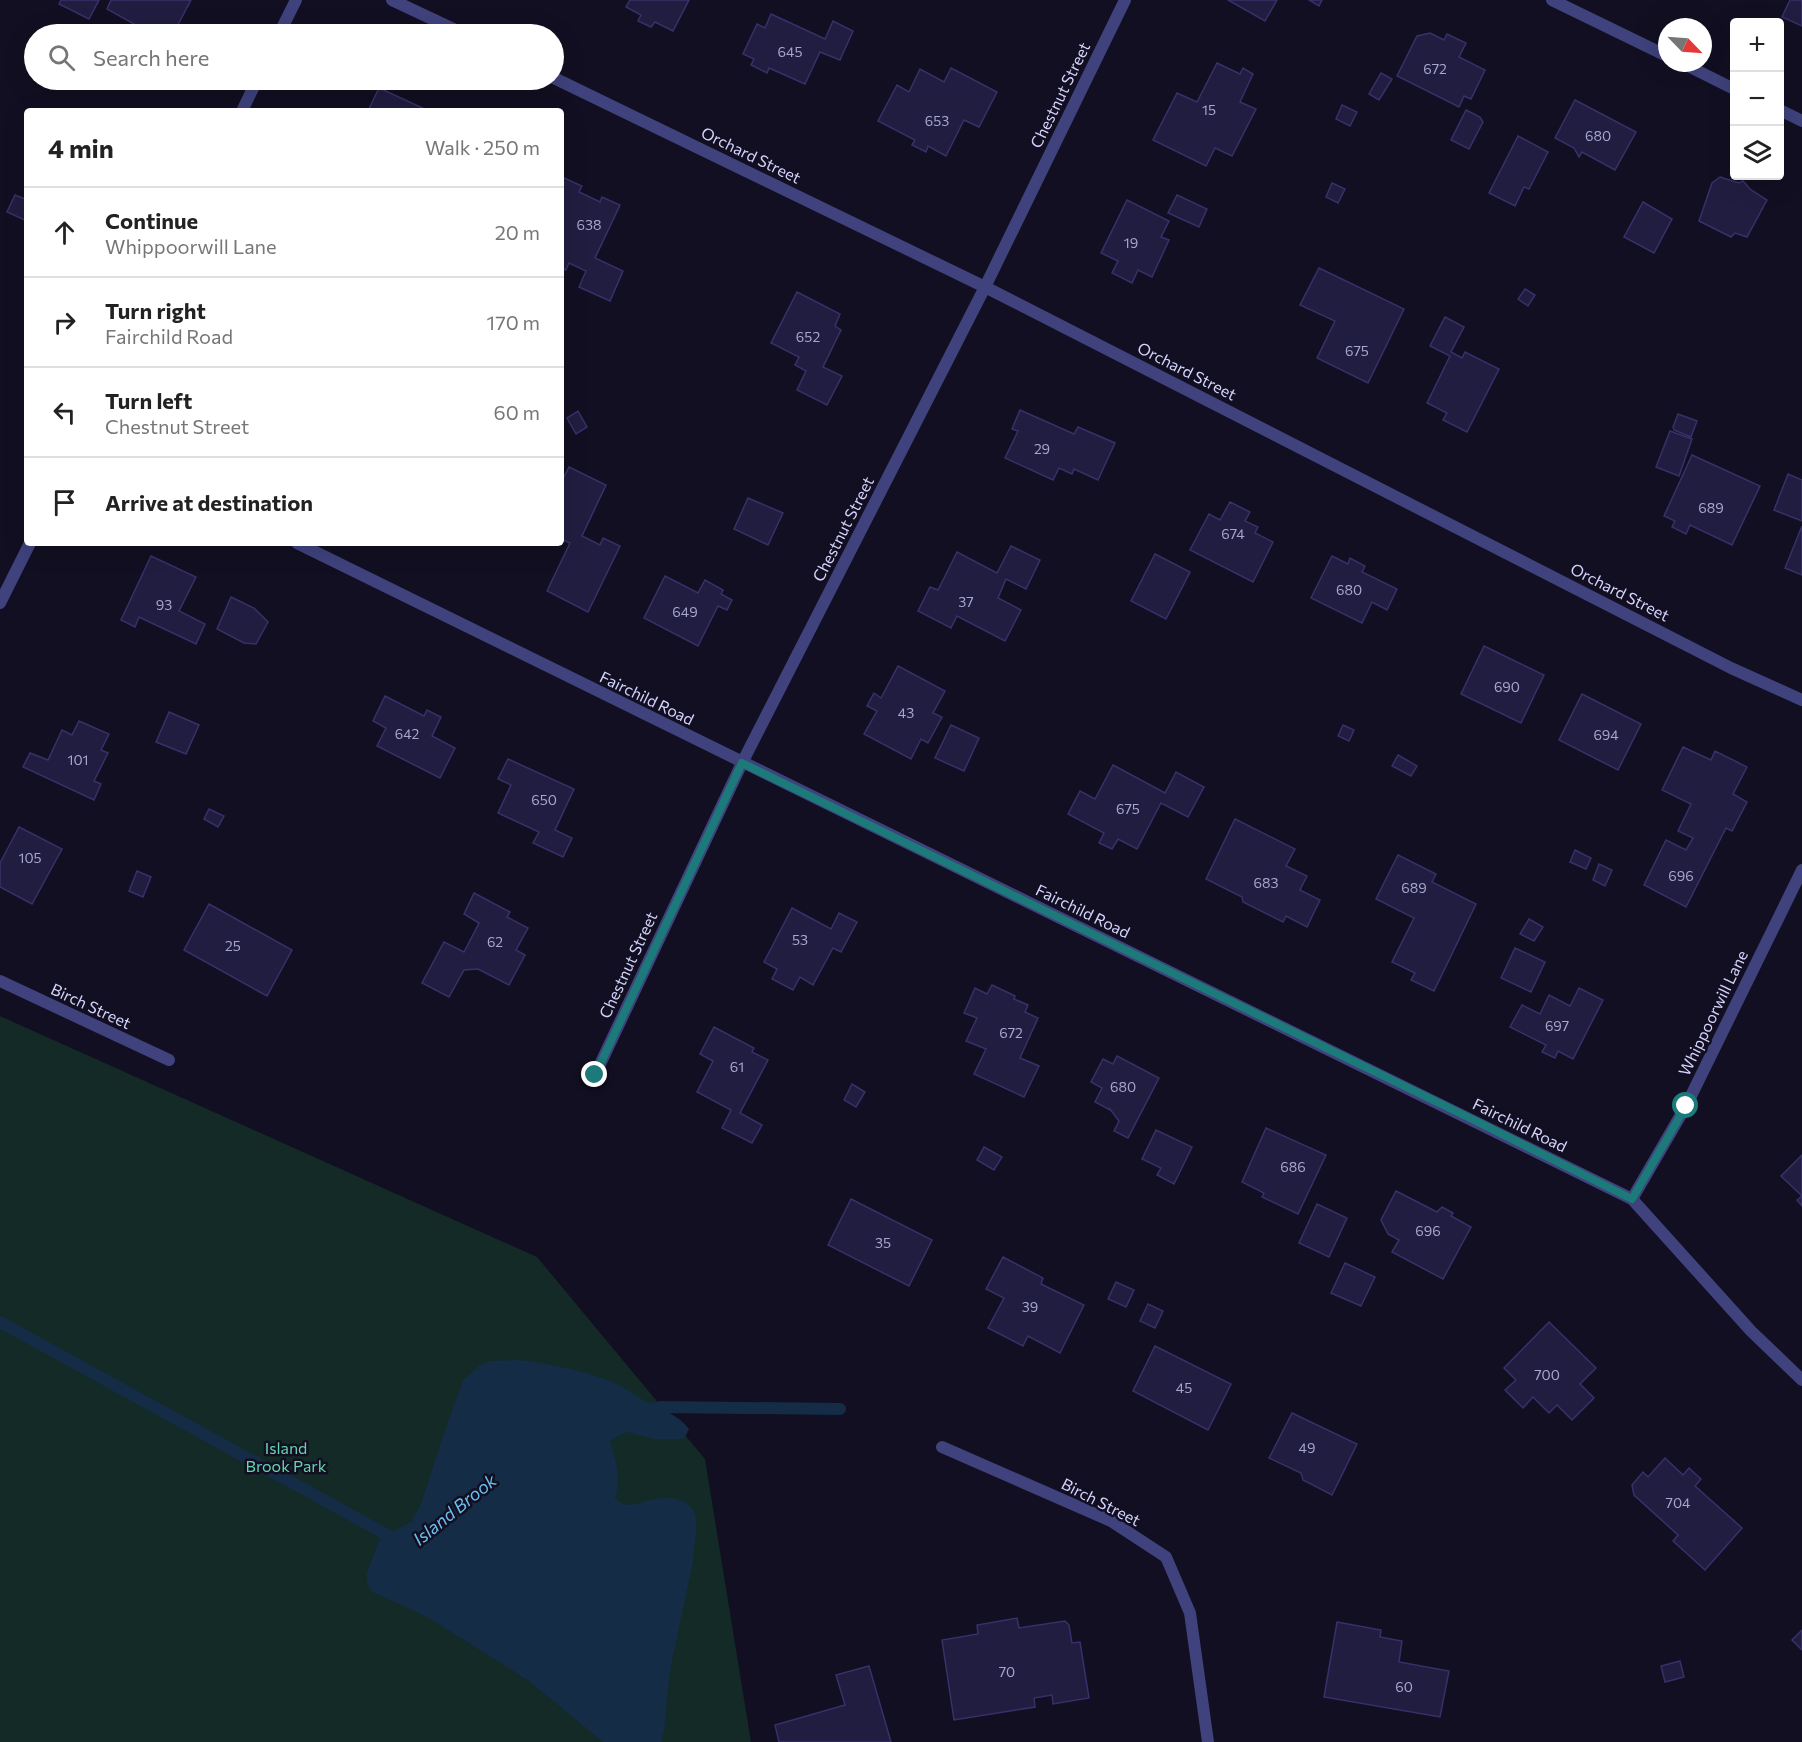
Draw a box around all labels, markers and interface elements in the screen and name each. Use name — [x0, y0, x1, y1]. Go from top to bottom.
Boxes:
north arrow — [1658, 18, 1712, 72]
map controls — [1730, 18, 1784, 180]
button: + — [1730, 18, 1784, 72]
search box — [24, 24, 564, 90]
street label: Chestnut Street — [1026, 38, 1094, 151]
icon: search — [45, 41, 78, 74]
house number: 645 — [778, 43, 802, 60]
text: Search here — [93, 44, 209, 71]
house number: 672 — [1423, 60, 1447, 77]
button: − — [1730, 72, 1784, 126]
house number: 15 — [1202, 101, 1216, 118]
house number: 653 — [925, 112, 949, 129]
street label: Orchard Street — [698, 122, 804, 187]
button: layers — [1730, 126, 1784, 180]
house number: 680 — [1585, 127, 1611, 144]
text: 4 min — [48, 132, 114, 163]
text: Walk · 250 m — [425, 135, 540, 159]
text: Continue — [105, 207, 198, 234]
icon: ahead — [48, 216, 81, 249]
house number: 638 — [577, 216, 601, 233]
text: 20 m — [495, 220, 540, 244]
text: Whippoorwill Lane — [105, 234, 277, 258]
house number: 19 — [1124, 234, 1138, 251]
text: Turn right — [105, 297, 206, 324]
icon: right — [48, 306, 81, 339]
text: 170 m — [487, 310, 540, 334]
text: Fairchild Road — [105, 324, 233, 348]
house number: 652 — [796, 328, 820, 345]
street label: Orchard Street — [1135, 338, 1240, 404]
house number: 675 — [1345, 342, 1369, 359]
text: Turn left — [105, 387, 192, 414]
icon: left — [48, 396, 81, 429]
text: 60 m — [494, 400, 540, 424]
text: Chestnut Street — [105, 414, 249, 438]
house number: 29 — [1034, 440, 1050, 457]
street label: Chestnut Street — [808, 473, 877, 584]
icon: arrive — [48, 486, 81, 519]
text: Arrive at destination — [105, 489, 313, 516]
house number: 689 — [1698, 499, 1724, 516]
house number: 674 — [1221, 525, 1245, 542]
street label: Orchard Street — [1568, 559, 1673, 625]
house number: 680 — [1336, 581, 1362, 598]
house number: 37 — [958, 593, 974, 610]
house number: 93 — [156, 596, 172, 613]
house number: 649 — [672, 603, 698, 620]
street label: Fairchild Road — [597, 667, 697, 729]
house number: 690 — [1494, 678, 1520, 695]
house number: 43 — [898, 704, 914, 721]
house number: 642 — [395, 725, 419, 742]
house number: 694 — [1593, 726, 1619, 743]
house number: 101 — [67, 751, 89, 768]
house number: 650 — [531, 791, 557, 808]
house number: 675 — [1116, 800, 1140, 817]
house number: 105 — [18, 849, 42, 866]
house number: 696 — [1668, 867, 1694, 884]
house number: 683 — [1254, 874, 1278, 891]
house number: 689 — [1401, 879, 1427, 896]
street label: Fairchild Road — [1033, 880, 1133, 942]
street label: Chestnut Street — [595, 908, 661, 1021]
house number: 53 — [792, 931, 808, 948]
house number: 62 — [487, 933, 503, 950]
house number: 25 — [225, 937, 241, 954]
street label: Whippoorwill Lane — [1674, 947, 1751, 1079]
street label: Birch Street — [48, 979, 135, 1032]
house number: 697 — [1545, 1017, 1569, 1034]
house number: 672 — [999, 1024, 1023, 1041]
house number: 61 — [730, 1058, 744, 1075]
route end — [581, 1061, 607, 1087]
house number: 680 — [1110, 1078, 1136, 1095]
route start — [1672, 1092, 1698, 1118]
street label: Fairchild Road — [1470, 1094, 1570, 1156]
house number: 686 — [1280, 1158, 1306, 1175]
house number: 696 — [1415, 1222, 1441, 1239]
house number: 35 — [875, 1234, 891, 1251]
house number: 39 — [1022, 1298, 1038, 1315]
house number: 700 — [1534, 1366, 1560, 1383]
house number: 45 — [1176, 1379, 1192, 1396]
park label: Island Brook Park — [246, 1438, 327, 1475]
house number: 49 — [1299, 1439, 1315, 1456]
water label: Island Brook — [408, 1468, 502, 1550]
street label: Birch Street — [1059, 1474, 1144, 1530]
house number: 704 — [1666, 1494, 1691, 1511]
house number: 70 — [999, 1663, 1015, 1680]
house number: 60 — [1395, 1678, 1413, 1695]

